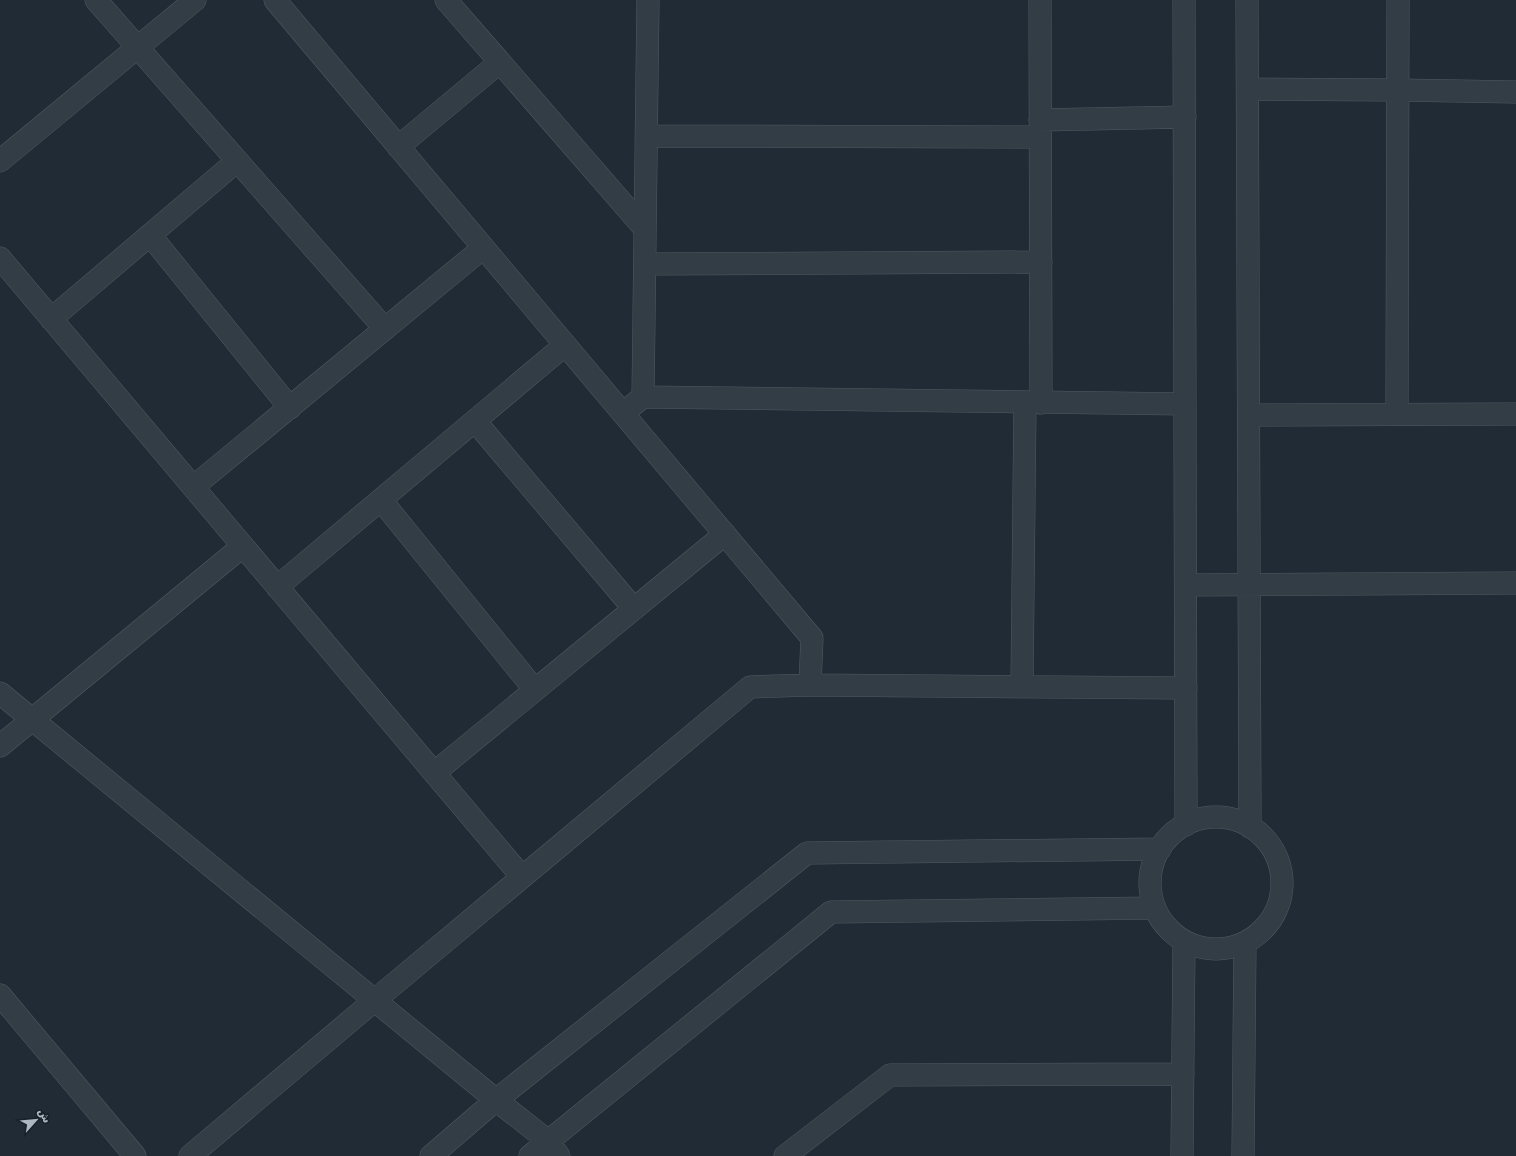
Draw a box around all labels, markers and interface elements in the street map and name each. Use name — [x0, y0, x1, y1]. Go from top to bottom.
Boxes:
north arrow — [16, 1100, 56, 1140]
text: ش — [35, 1106, 54, 1125]

